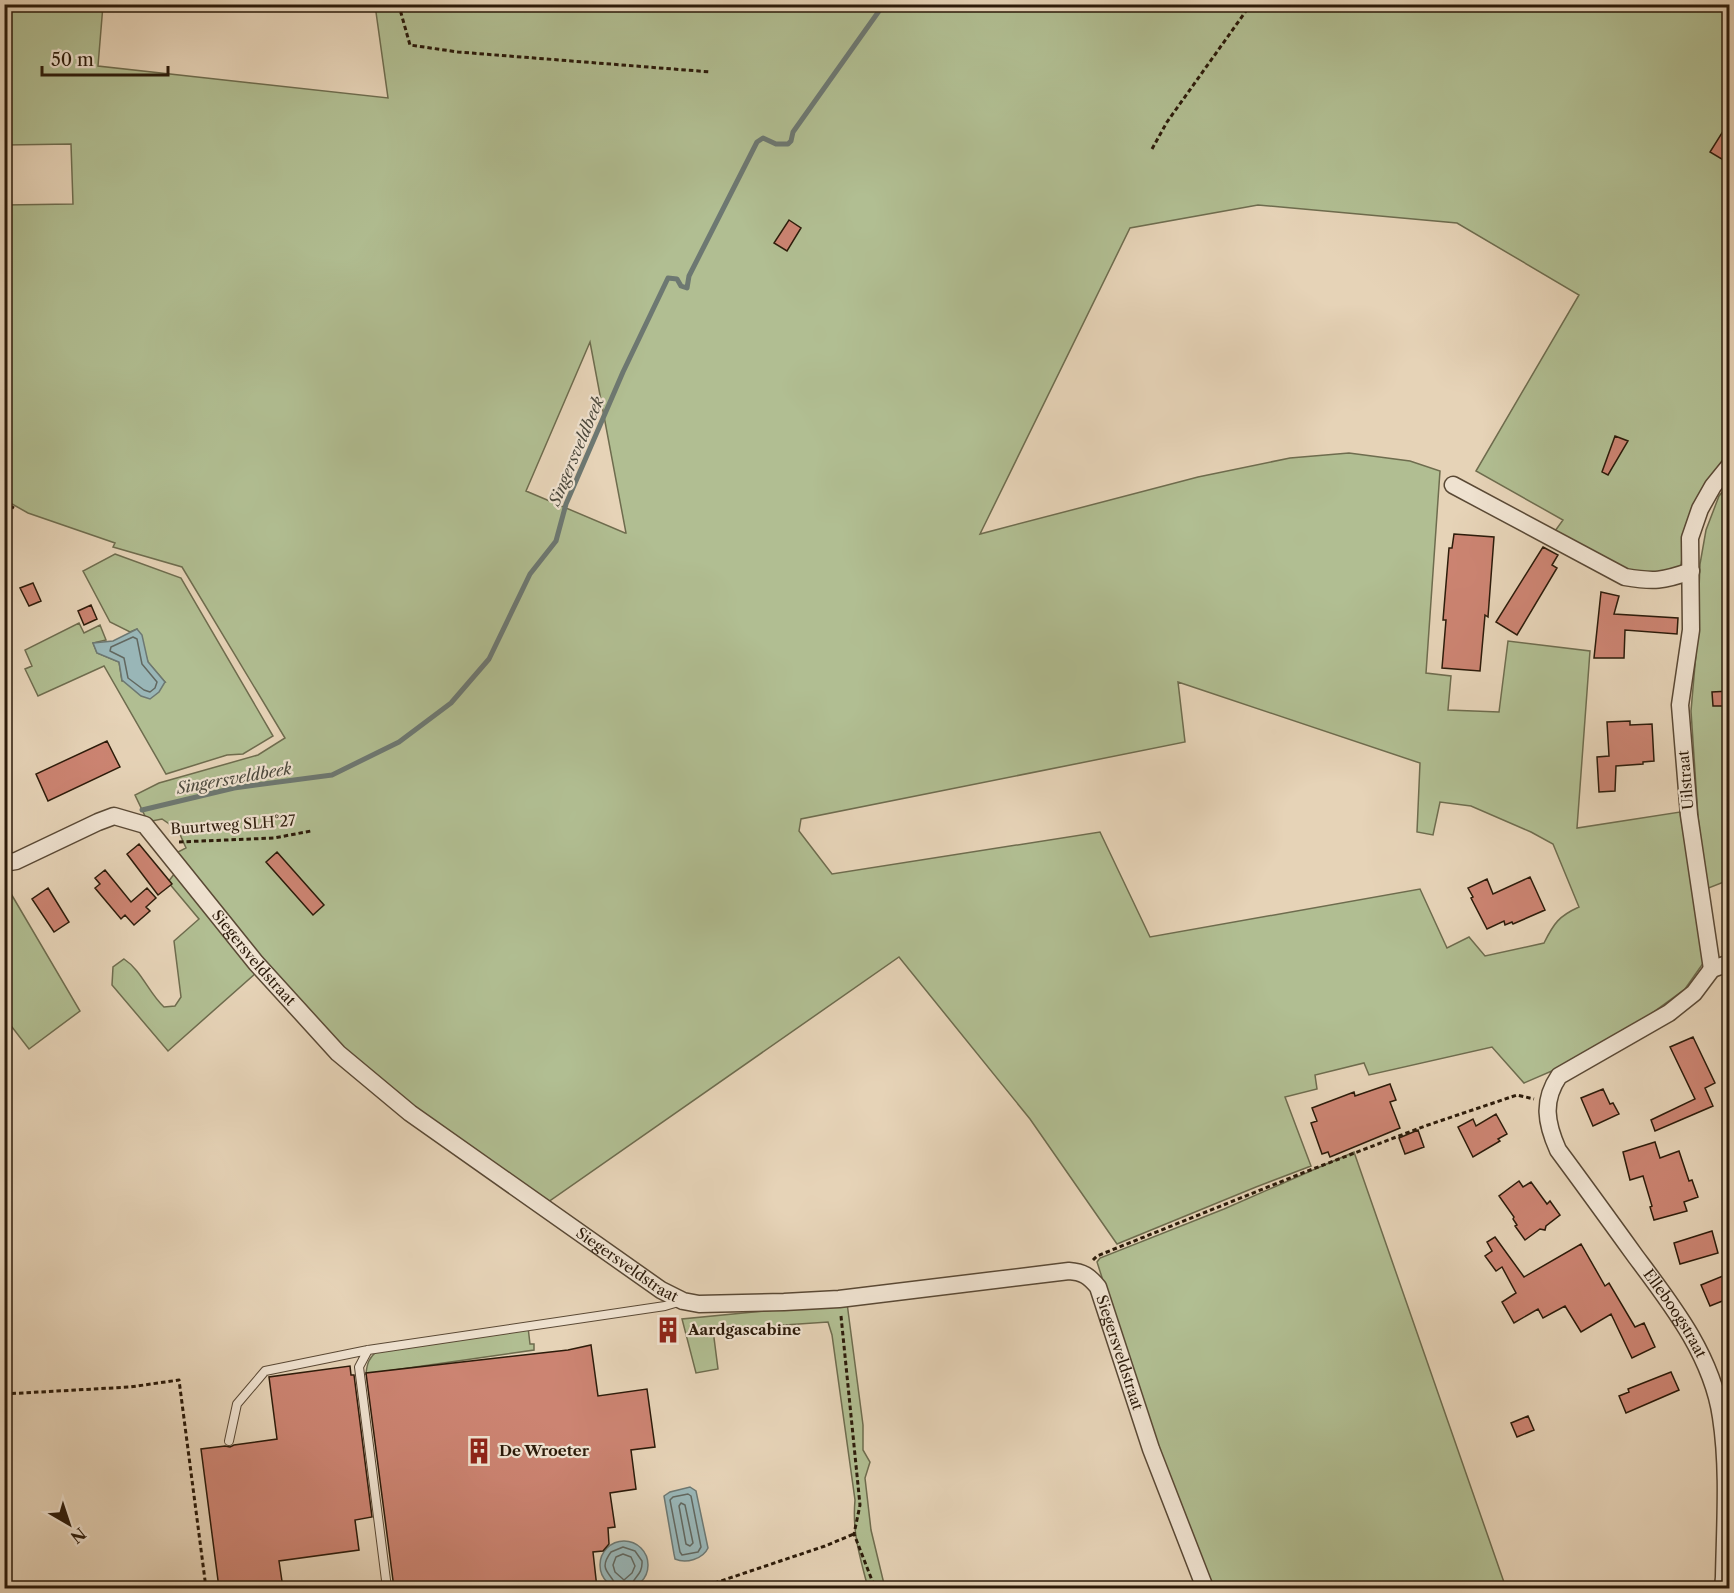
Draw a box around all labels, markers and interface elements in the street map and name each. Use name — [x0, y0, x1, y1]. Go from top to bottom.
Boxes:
scale bar — [42, 39, 168, 77]
text: 50 m — [51, 49, 94, 71]
water label: Singersveldbeek — [544, 393, 608, 509]
street label: Uilstraat — [1673, 749, 1698, 811]
water label: Singersveldbeek — [174, 758, 294, 798]
street label: Buurtweg SLH°27 — [170, 811, 297, 838]
street label: Siegersveldstraat — [208, 906, 301, 1010]
street label: Siegersveldstraat — [572, 1223, 682, 1306]
street label: Elleboogstraat — [1639, 1265, 1711, 1362]
street label: Siegersveldstraat — [1092, 1292, 1148, 1413]
building icon: Aardgascabine — [653, 1315, 683, 1345]
place label: Aardgascabine — [687, 1320, 801, 1339]
building icon: De Wroeter — [464, 1436, 494, 1466]
place label: De Wroeter — [499, 1441, 590, 1460]
north arrow — [39, 1494, 99, 1554]
text: N — [67, 1524, 90, 1548]

